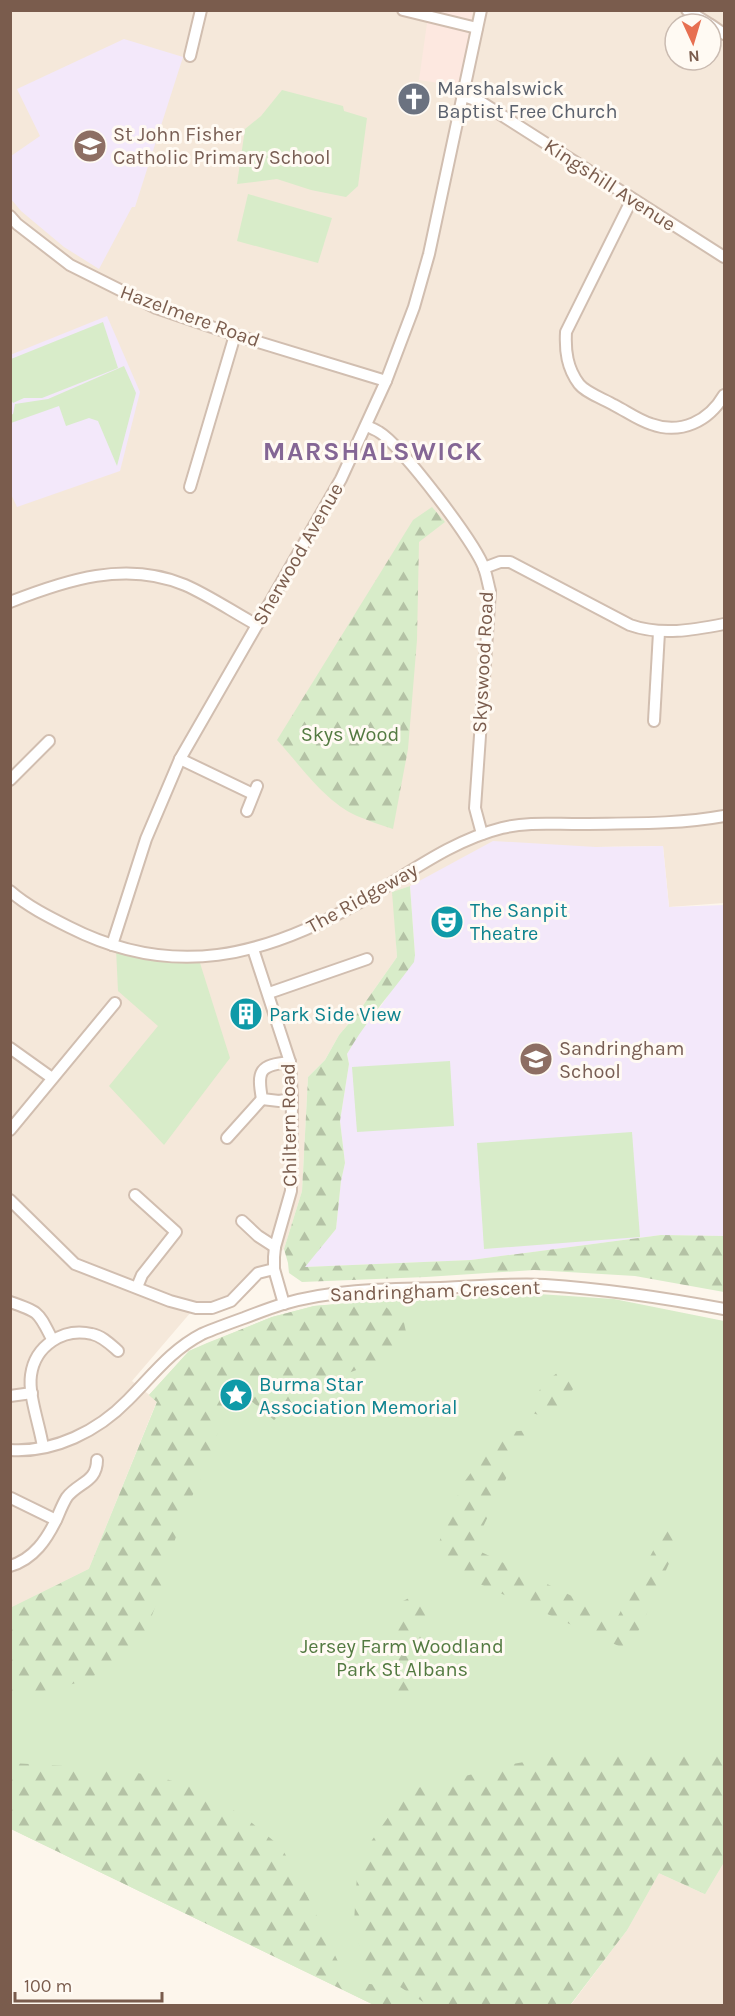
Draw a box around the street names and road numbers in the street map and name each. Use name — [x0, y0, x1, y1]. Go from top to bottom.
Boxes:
street label: Kingshill Avenue — [540, 134, 680, 236]
street label: Hazelmere Road — [117, 280, 263, 352]
street label: Sherwood Avenue — [248, 479, 348, 629]
street label: Skyswood Road — [468, 591, 498, 733]
street label: The Ridgeway — [302, 858, 422, 938]
street label: Chiltern Road — [276, 1063, 302, 1187]
street label: Sandringham Crescent — [329, 1276, 541, 1306]

